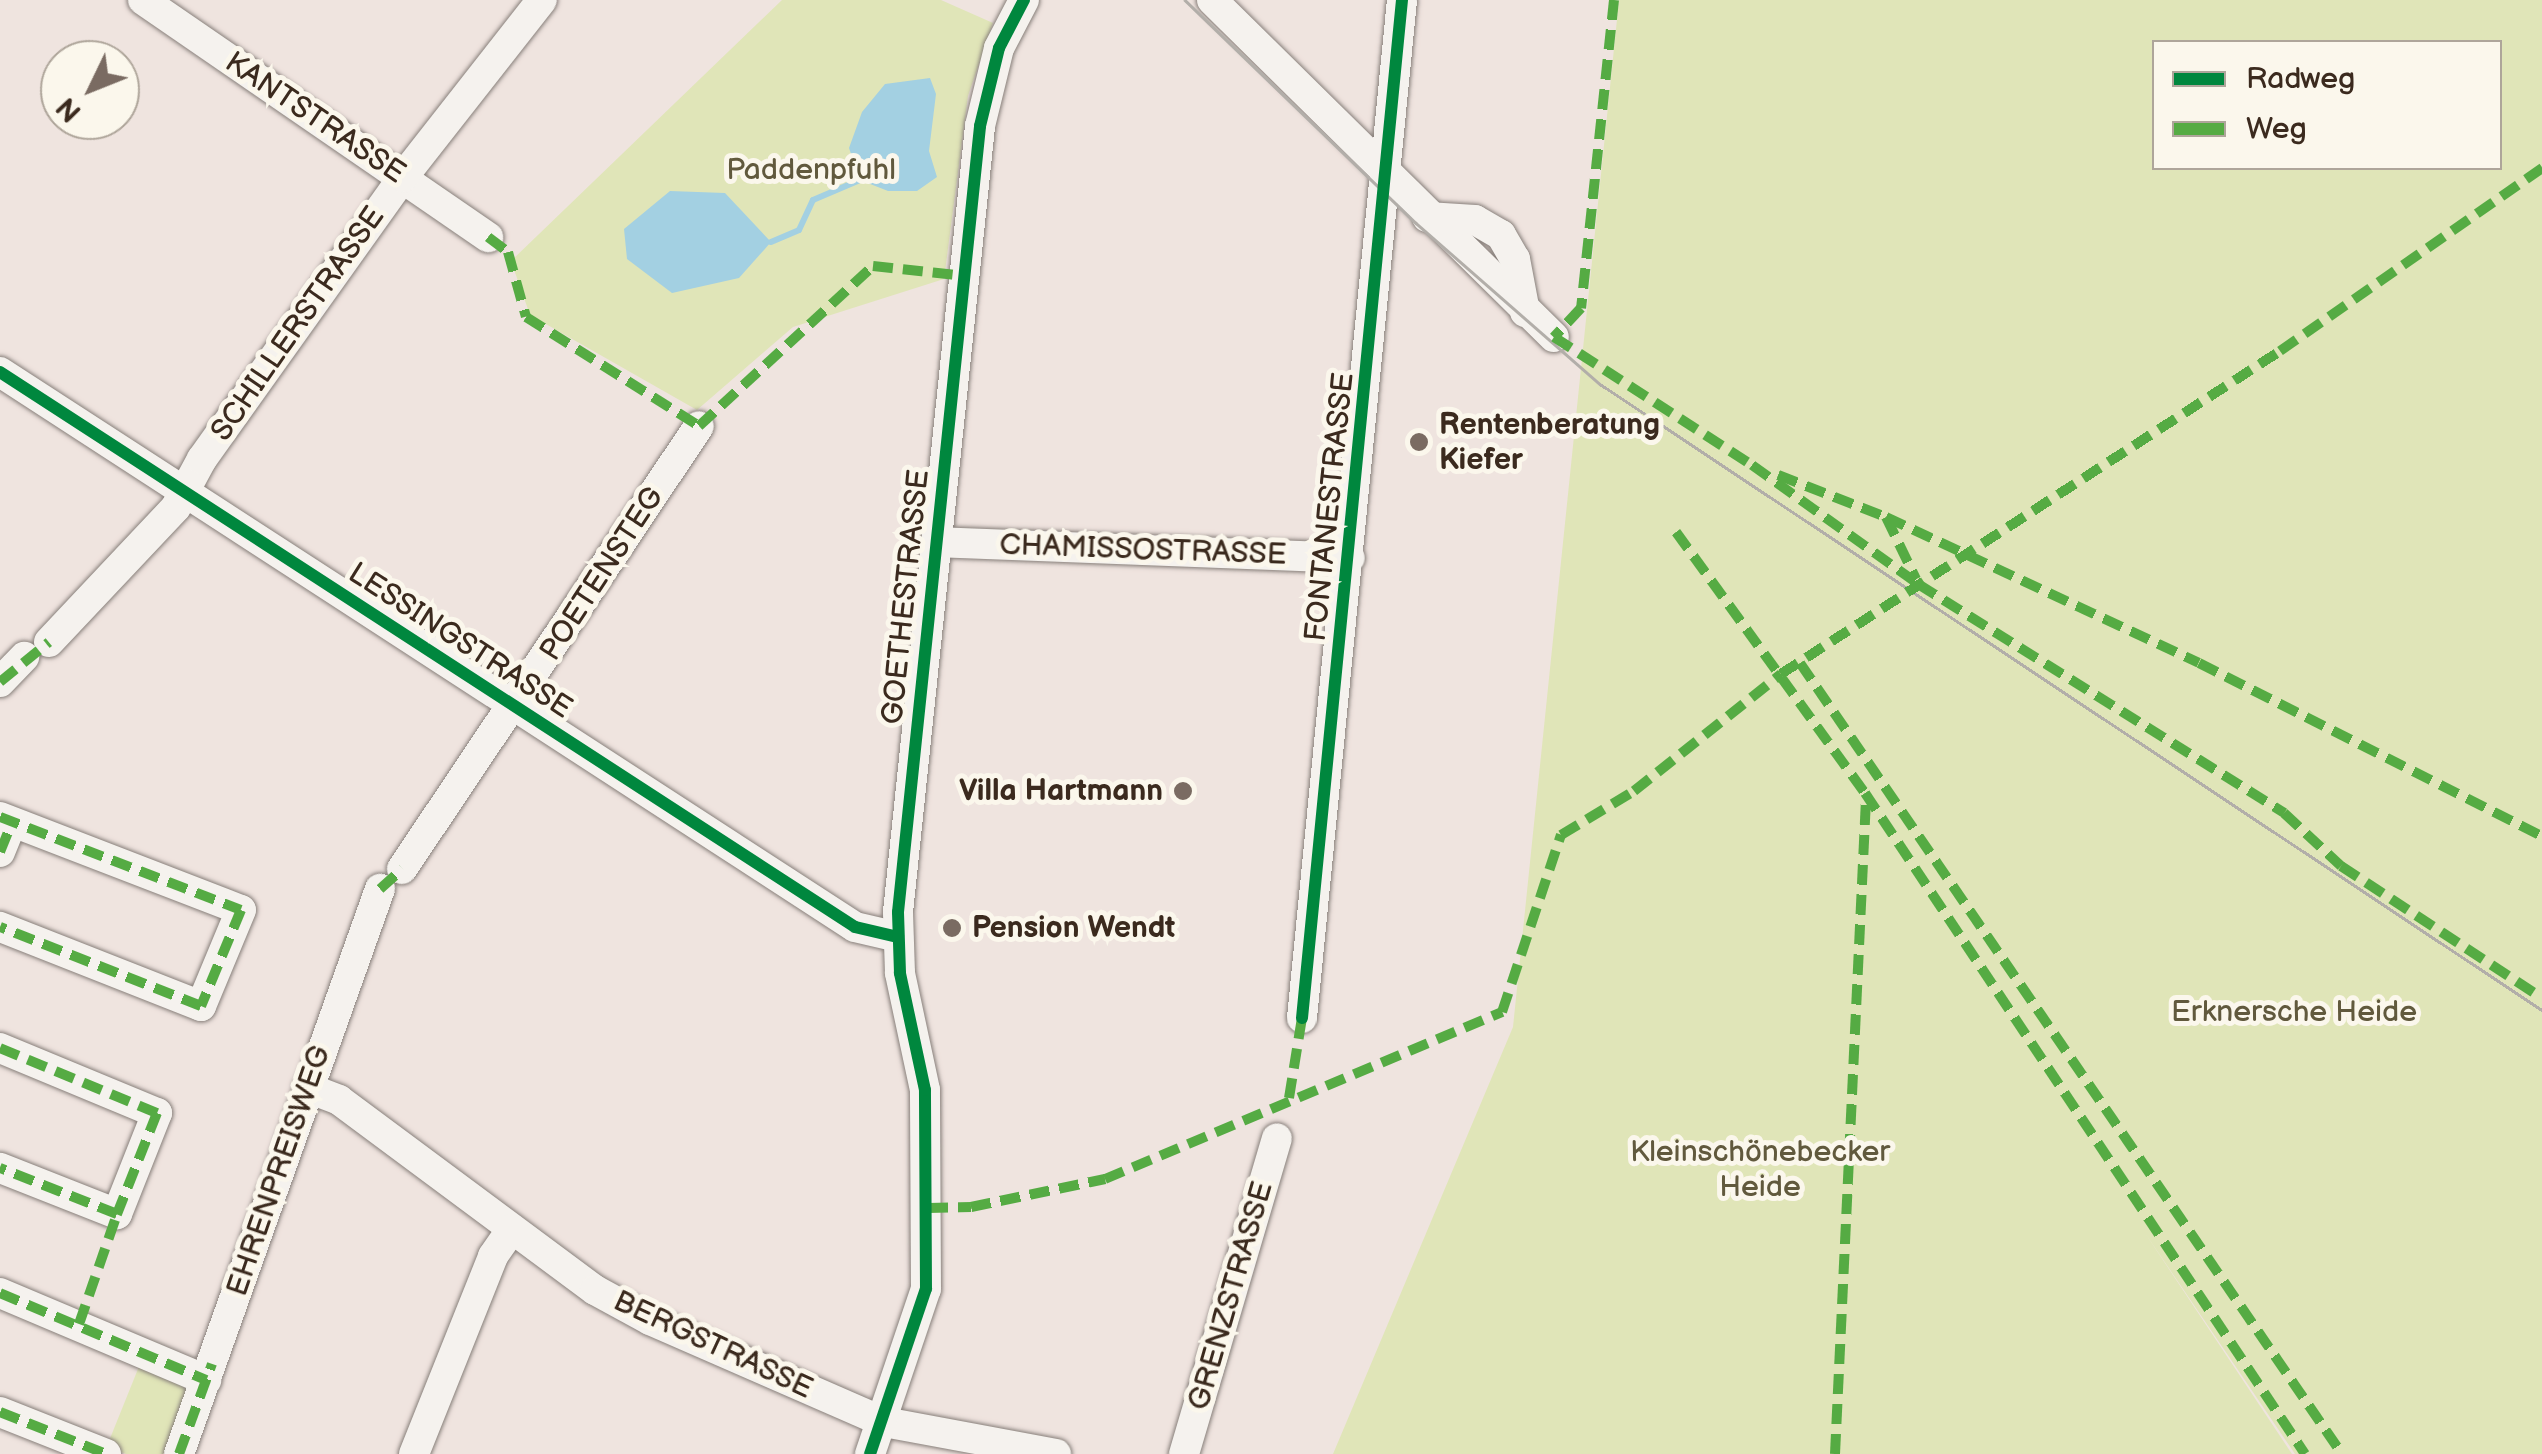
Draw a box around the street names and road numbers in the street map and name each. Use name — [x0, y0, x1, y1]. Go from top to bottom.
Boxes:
street label: KANTSTRASSE — [218, 44, 412, 192]
street label: SCHILLERSTRASSE — [204, 200, 392, 448]
street label: FONTANESTRASSE — [1298, 371, 1362, 643]
street label: GOETHESTRASSE — [875, 468, 937, 726]
street label: POETENSTEG — [533, 481, 671, 667]
street label: CHAMISSOSTRASSE — [999, 527, 1287, 573]
street label: LESSINGSTRASSE — [342, 555, 578, 727]
street label: EHRENPREISWEG — [219, 1041, 339, 1301]
street label: GRENZSTRASSE — [1181, 1178, 1281, 1414]
street label: BERGSTRASSE — [608, 1283, 818, 1407]

